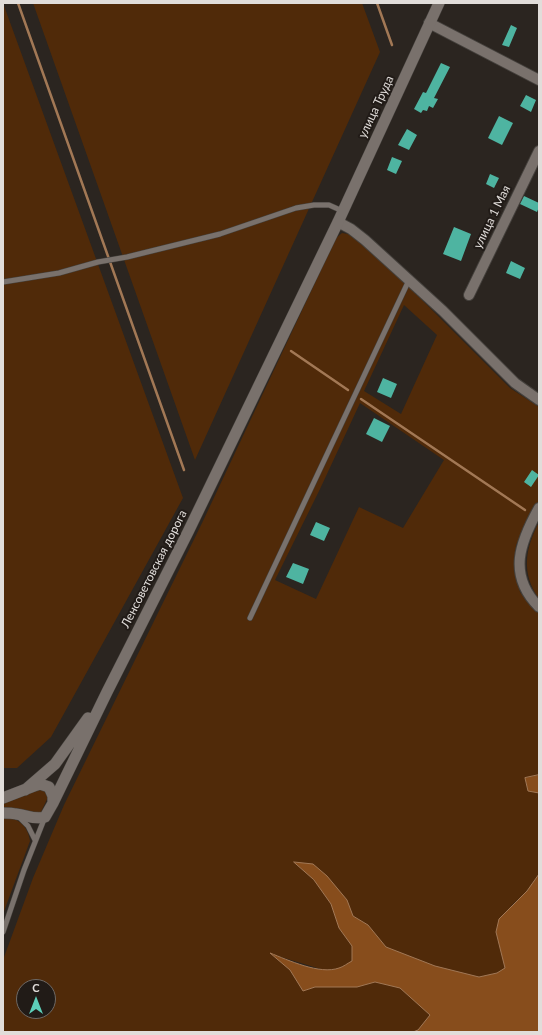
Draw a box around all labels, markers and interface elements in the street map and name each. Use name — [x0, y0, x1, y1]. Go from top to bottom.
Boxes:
street label: улица Труда — [355, 74, 397, 140]
street label: улица 1 Мая — [470, 183, 514, 251]
street label: Ленсоветовская дорога — [118, 508, 190, 630]
north arrow — [16, 979, 56, 1019]
text: С — [32, 981, 40, 994]

